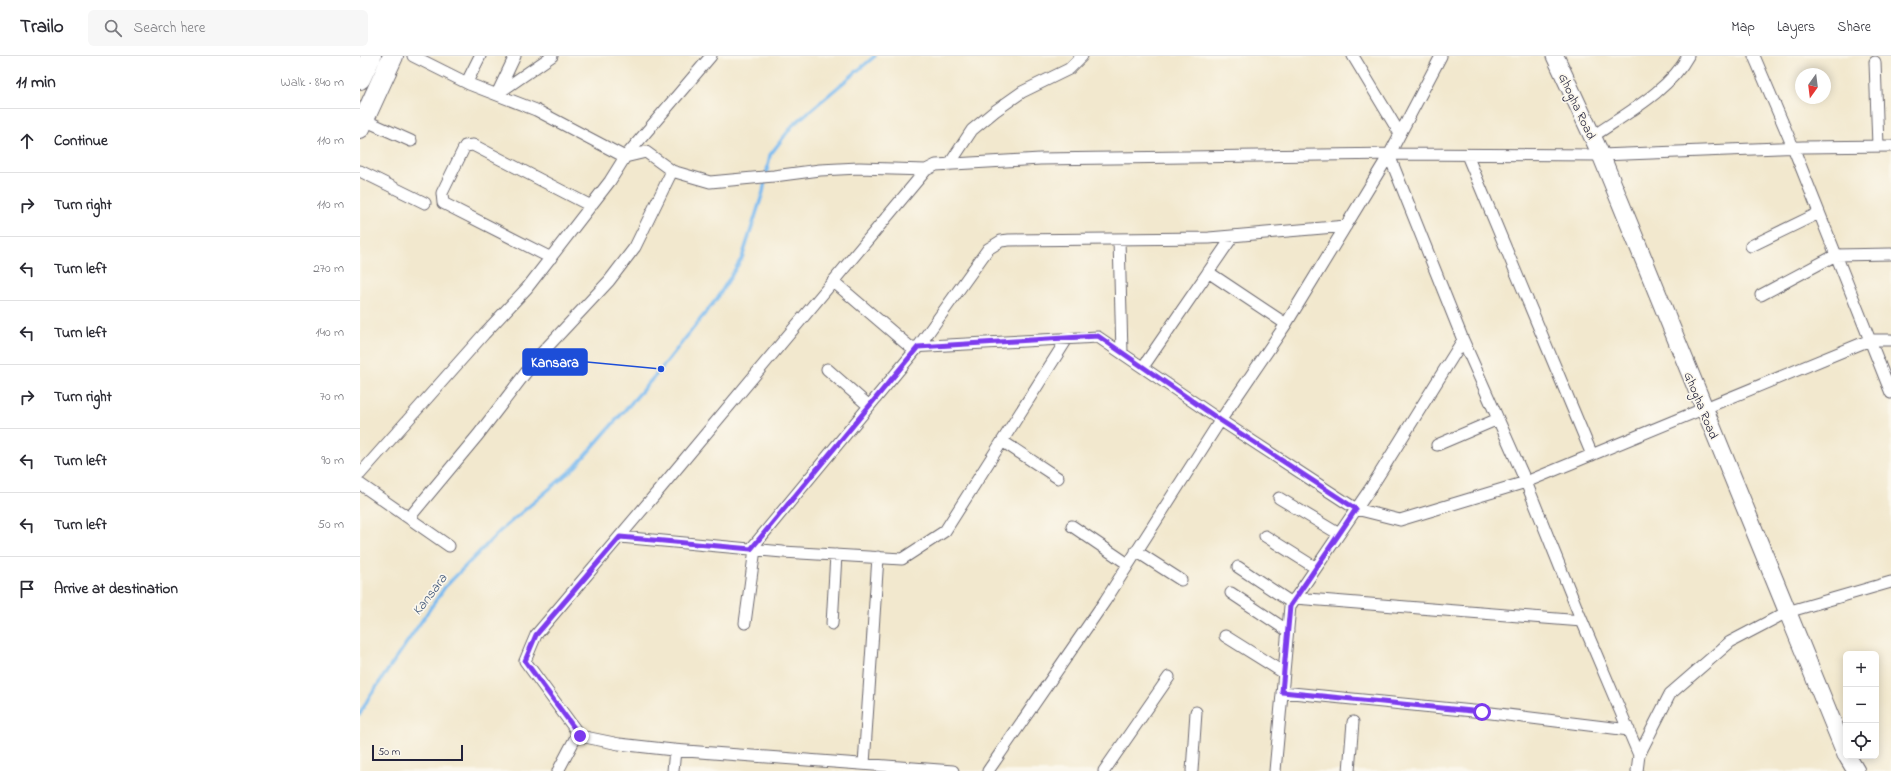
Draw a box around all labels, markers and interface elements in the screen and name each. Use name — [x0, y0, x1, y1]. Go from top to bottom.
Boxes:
search box — [88, 10, 368, 46]
text: Trailo — [20, 14, 64, 41]
icon: search — [102, 17, 124, 39]
text: Search here — [134, 17, 205, 39]
text: Map — [1731, 17, 1755, 38]
text: Layers — [1777, 17, 1815, 38]
text: Share — [1837, 17, 1871, 38]
north arrow — [1795, 68, 1831, 104]
text: 11 min — [16, 70, 56, 95]
street label: Ghogha Road — [1552, 70, 1601, 144]
text: Walk · 840 m — [281, 73, 344, 92]
icon: ahead — [16, 130, 38, 152]
text: Continue — [54, 130, 108, 152]
text: 110 m — [317, 131, 344, 150]
icon: right — [16, 194, 38, 216]
text: Turn right — [54, 194, 112, 216]
text: 110 m — [317, 195, 344, 214]
icon: left — [16, 258, 38, 280]
text: Turn left — [54, 258, 107, 280]
text: 270 m — [313, 259, 344, 278]
icon: left — [16, 322, 38, 344]
text: Turn left — [54, 322, 107, 344]
text: 140 m — [316, 323, 344, 342]
callout: Kansara — [523, 349, 587, 375]
text: Kansara — [531, 353, 579, 374]
street label: Ghogha Road — [1678, 369, 1723, 443]
icon: right — [16, 386, 38, 408]
text: Turn right — [54, 386, 112, 408]
text: 70 m — [320, 387, 344, 406]
icon: left — [16, 450, 38, 472]
text: Turn left — [54, 450, 107, 472]
text: 90 m — [321, 451, 344, 470]
icon: left — [16, 514, 38, 536]
text: Turn left — [54, 514, 107, 536]
text: 50 m — [318, 515, 344, 534]
water label: Kansara — [407, 569, 453, 620]
icon: arrive — [16, 578, 38, 600]
text: Arrive at destination — [54, 578, 178, 600]
map controls — [1843, 651, 1879, 759]
button: + — [1843, 651, 1879, 687]
button: − — [1843, 687, 1879, 723]
route start — [1473, 703, 1491, 721]
button: locate — [1843, 723, 1879, 759]
route end — [571, 727, 589, 745]
scale bar — [372, 743, 463, 762]
text: 50 m — [378, 744, 400, 760]

